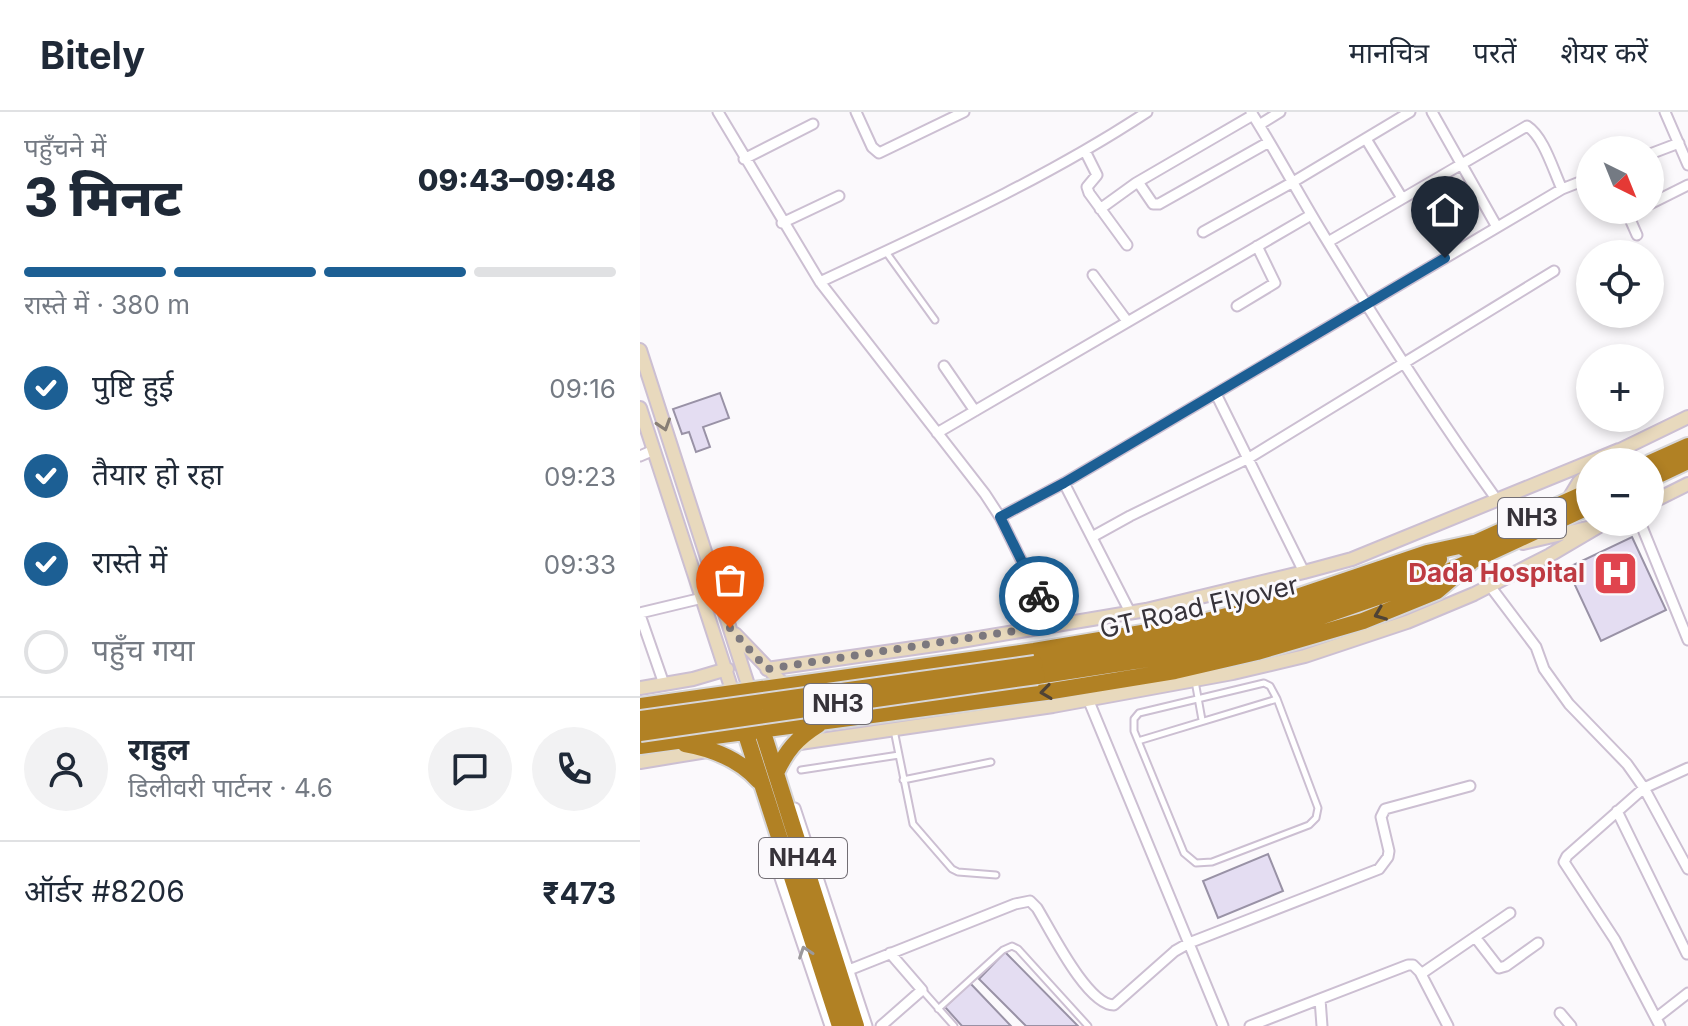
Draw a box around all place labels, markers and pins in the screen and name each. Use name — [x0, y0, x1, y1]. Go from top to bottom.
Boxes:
pin — [1411, 176, 1479, 258]
pin — [696, 546, 764, 628]
hospital icon: Dada Hospital — [1592, 549, 1640, 597]
place label: Dada Hospital — [1408, 557, 1585, 588]

